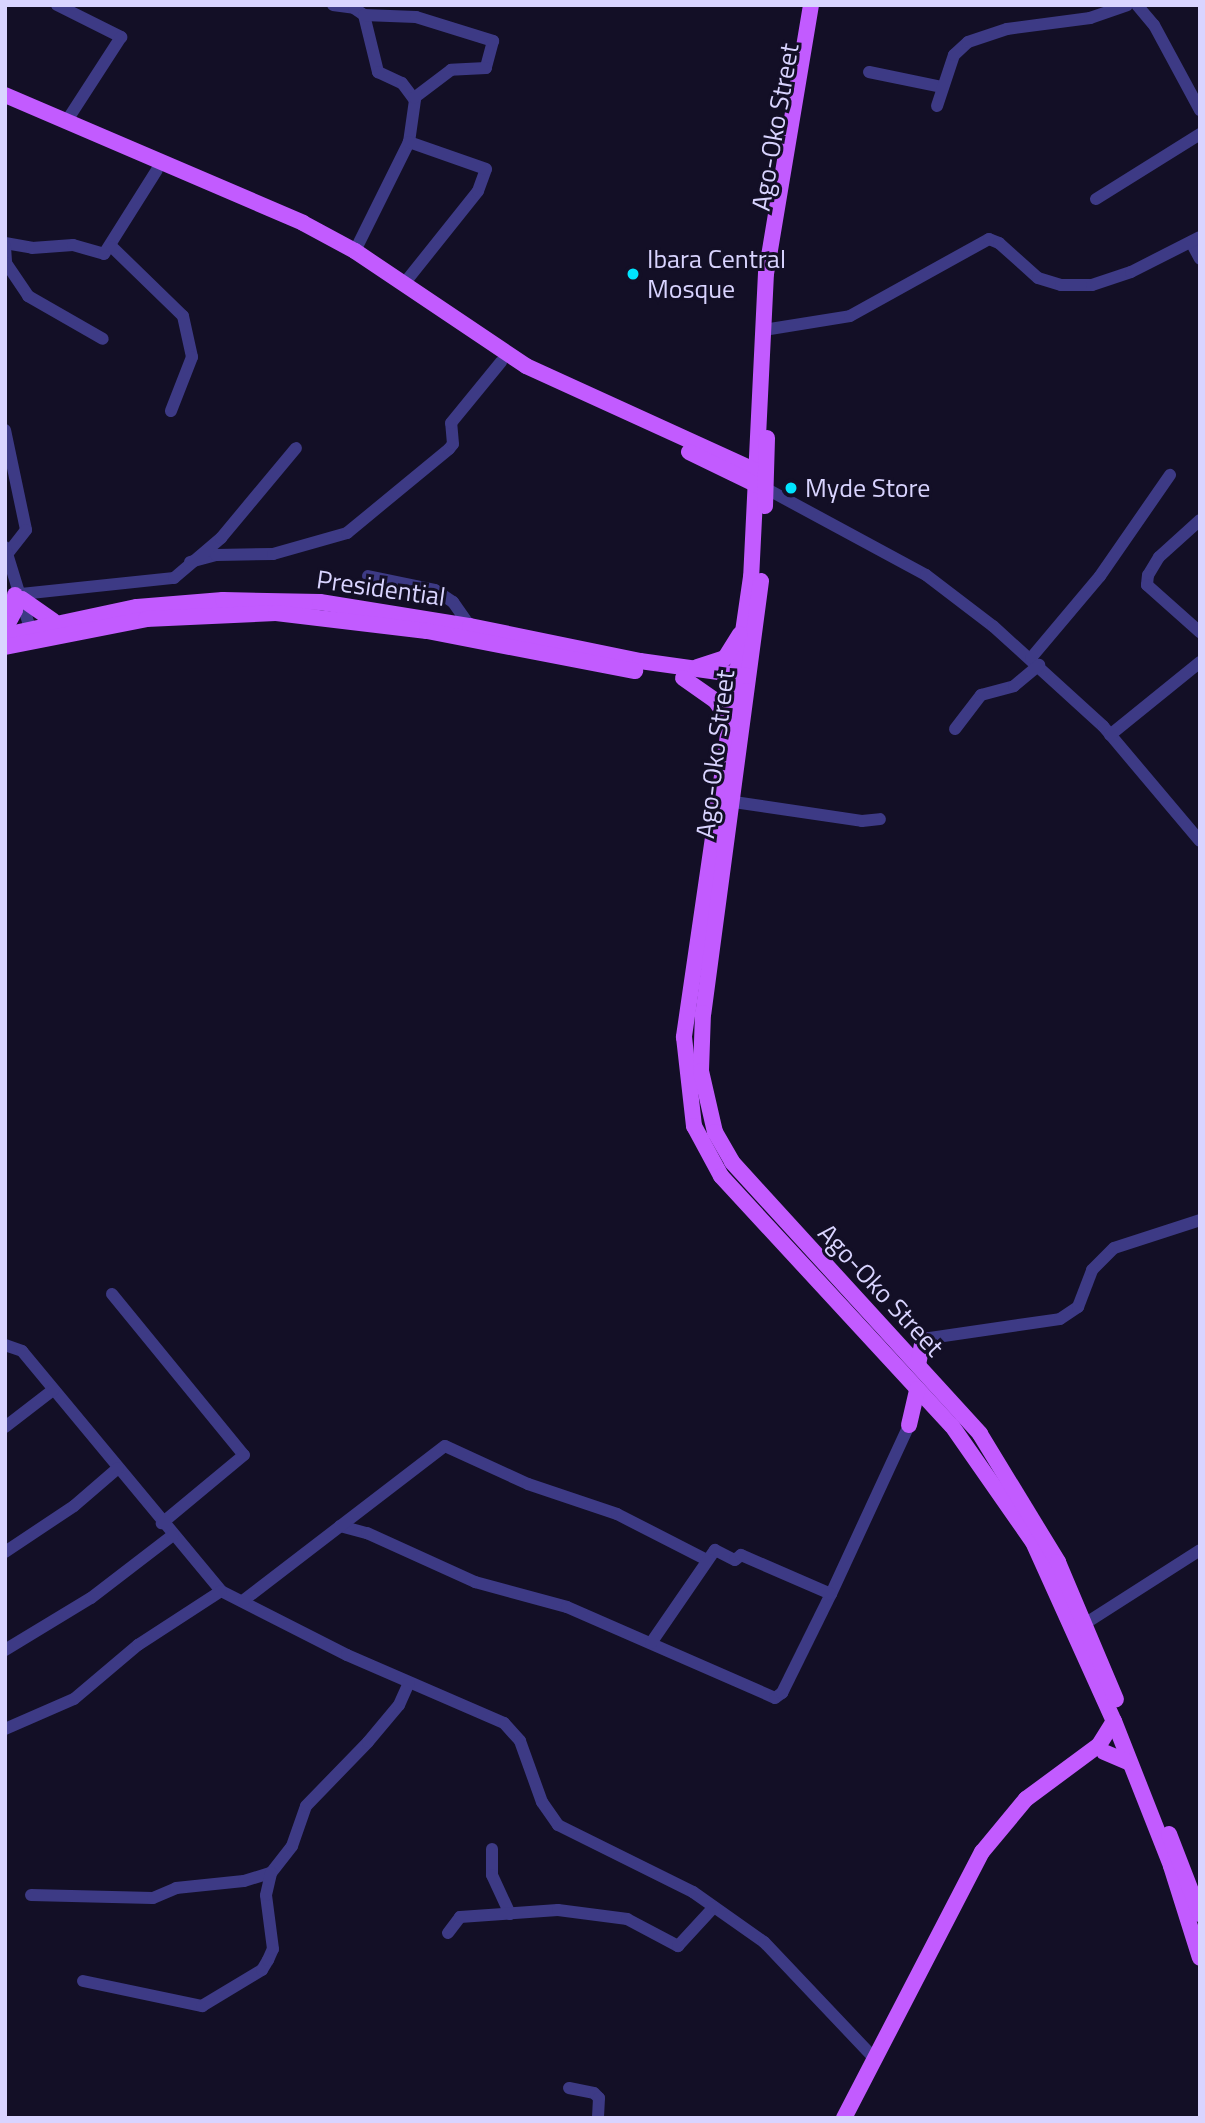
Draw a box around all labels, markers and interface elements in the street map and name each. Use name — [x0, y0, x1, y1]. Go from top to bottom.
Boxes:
street label: Ago-Oko Street — [745, 41, 805, 213]
place label: Ibara Central Mosque — [647, 243, 786, 304]
marker: Ibara Central Mosque — [625, 266, 641, 282]
place label: Myde Store — [805, 472, 930, 504]
marker: Myde Store — [783, 480, 799, 496]
street label: Presidential — [315, 564, 447, 612]
street label: Ago-Oko Street — [689, 668, 741, 840]
street label: Ago-Oko Street — [812, 1217, 950, 1363]

